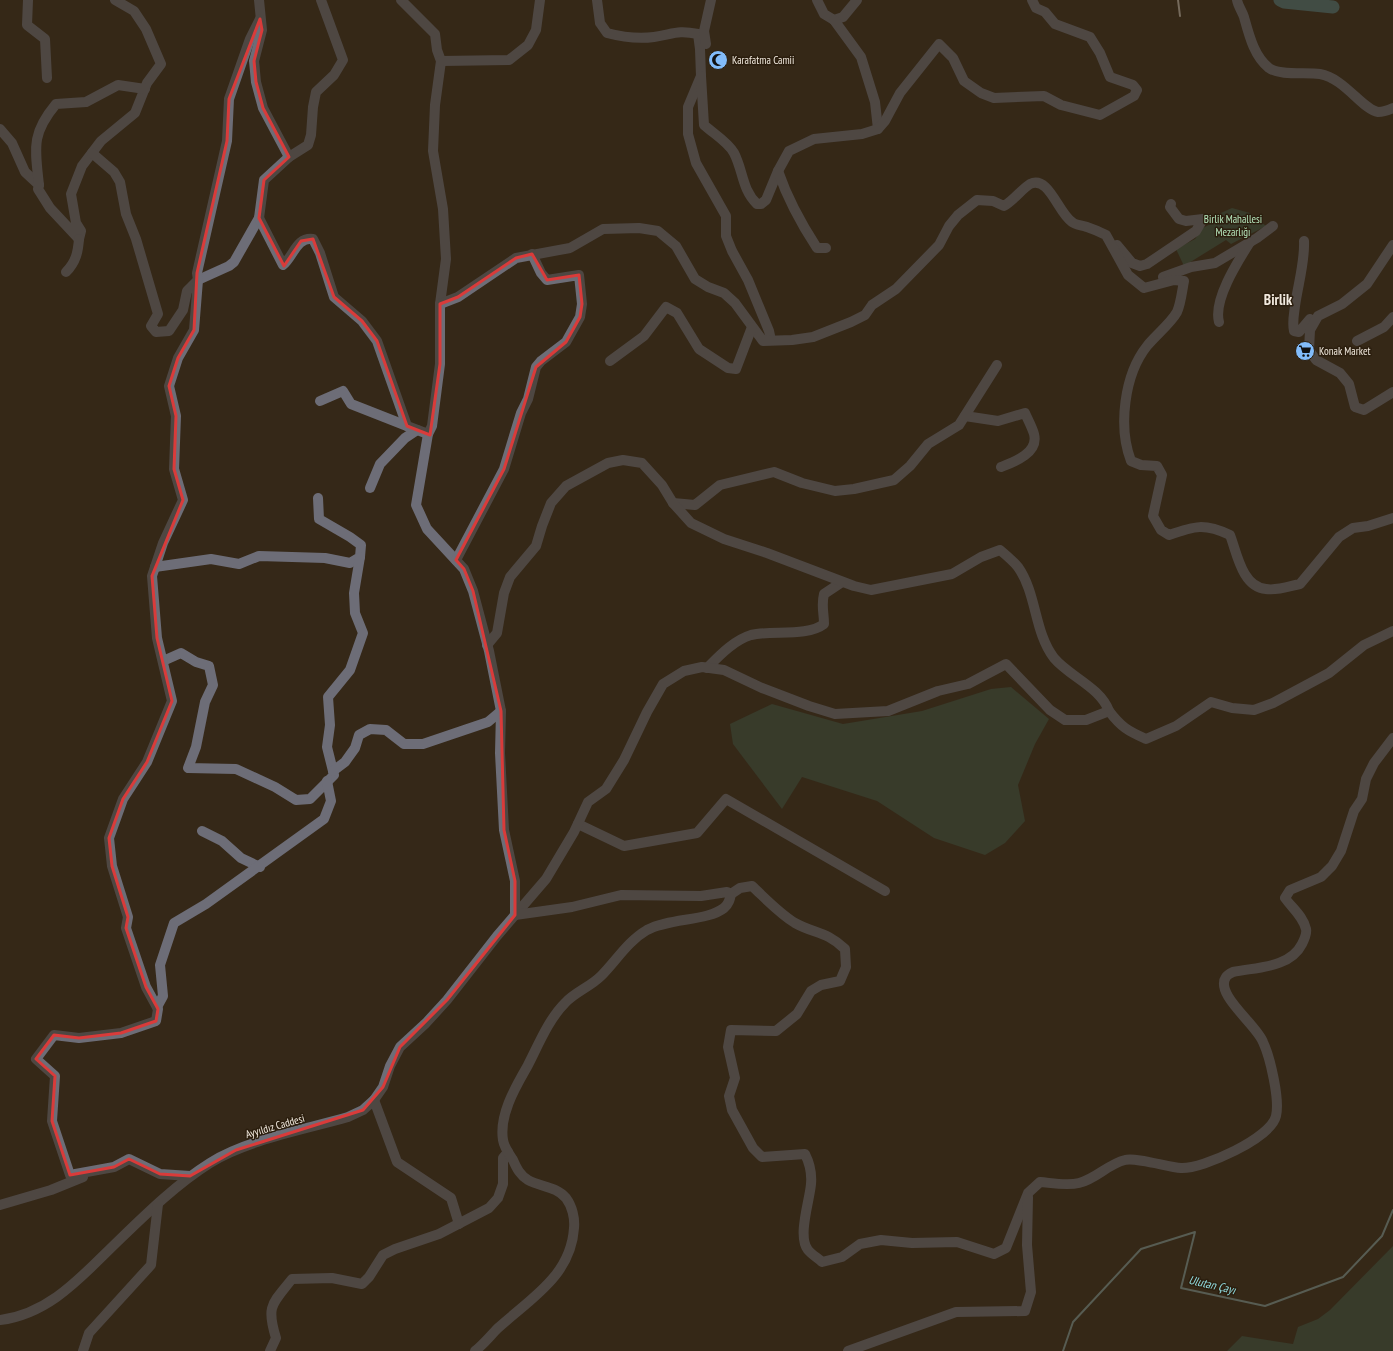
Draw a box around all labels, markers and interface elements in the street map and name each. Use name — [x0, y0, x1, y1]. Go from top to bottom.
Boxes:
mosque icon: Karafatma Camii — [707, 49, 729, 71]
place label: Karafatma Camii — [732, 53, 794, 67]
park label: Birlik Mahallesi Mezarlığı — [1204, 212, 1262, 239]
district label: Birlik — [1264, 290, 1293, 309]
supermarket icon: Konak Market — [1294, 340, 1316, 362]
place label: Konak Market — [1319, 344, 1370, 358]
street label: Ayyıldız Caddesi — [244, 1111, 306, 1141]
water label: Ulutan Çayı — [1187, 1272, 1238, 1297]

